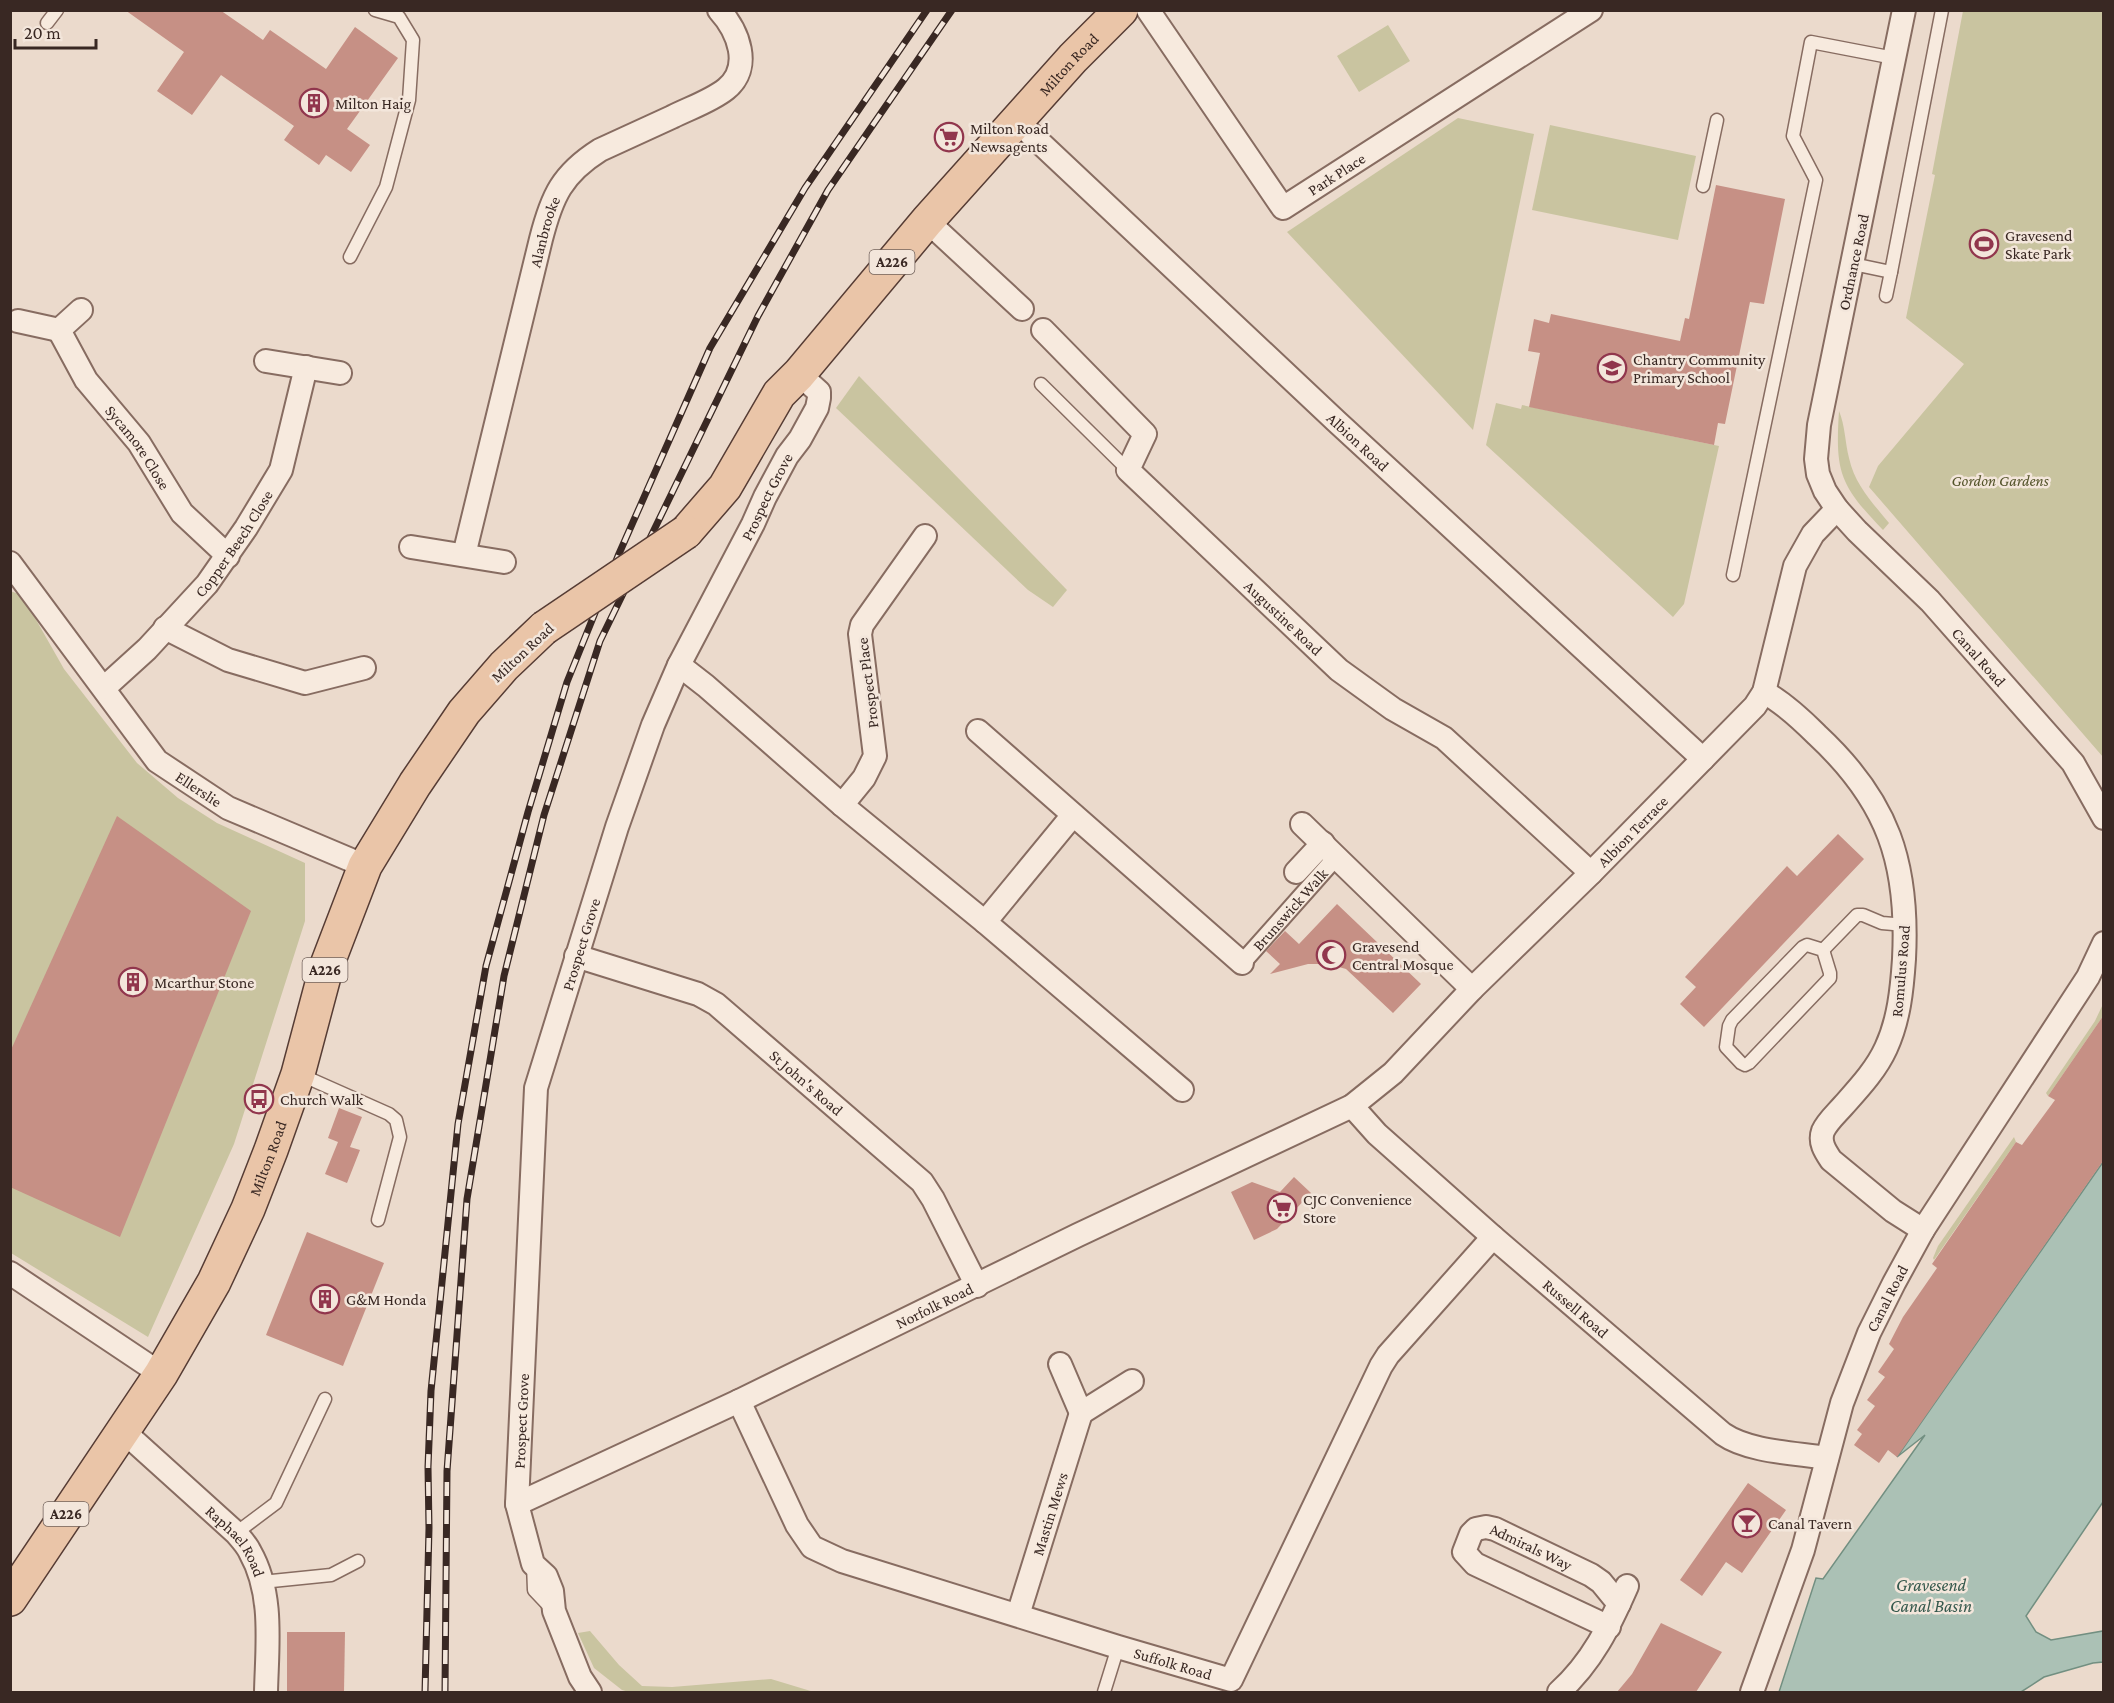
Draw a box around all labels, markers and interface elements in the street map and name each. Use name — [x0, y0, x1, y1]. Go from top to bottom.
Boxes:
scale bar — [15, 12, 96, 50]
text: 20 m — [24, 23, 61, 43]
street label: Milton Road — [1036, 29, 1102, 99]
building icon: Milton Haig — [298, 87, 330, 119]
place label: Milton Haig — [335, 95, 411, 113]
place label: Milton Road Newsagents — [970, 120, 1049, 156]
supermarket icon: Milton Road Newsagents — [933, 121, 965, 153]
street label: Park Place — [1305, 150, 1368, 199]
street label: Alanbrooke — [526, 194, 563, 269]
street label: Ordnance Road — [1835, 212, 1872, 312]
place label: Gravesend Skate Park — [2005, 227, 2073, 262]
sports icon: Gravesend Skate Park — [1968, 228, 2000, 260]
road number: A226 — [870, 250, 914, 274]
place label: Chantry Community Primary School — [1633, 351, 1766, 387]
school or university icon: Chantry Community Primary School — [1596, 352, 1628, 384]
street label: Sycamore Close — [102, 402, 173, 493]
street label: Albion Road — [1323, 409, 1393, 475]
street label: Prospect Grove — [738, 450, 796, 544]
park label: Gordon Gardens — [1951, 472, 2049, 489]
street label: Copper Beech Close — [191, 487, 276, 601]
street label: Augustine Road — [1241, 577, 1326, 659]
street label: Milton Road — [488, 619, 557, 685]
street label: Canal Road — [1948, 624, 2009, 690]
street label: Prospect Place — [854, 637, 882, 729]
street label: Ellerslie — [173, 768, 225, 811]
street label: Albion Terrace — [1594, 792, 1671, 870]
street label: Brunswick Walk — [1249, 865, 1331, 954]
street label: Prospect Grove — [559, 896, 603, 993]
street label: Romulus Road — [1888, 924, 1913, 1018]
place label: Gravesend Central Mosque — [1352, 938, 1453, 974]
mosque icon: Gravesend Central Mosque — [1315, 939, 1347, 971]
road number: A226 — [302, 958, 348, 982]
building icon: Mcarthur Stone — [117, 966, 149, 998]
place label: Mcarthur Stone — [154, 974, 254, 991]
street label: St John's Road — [766, 1046, 847, 1119]
bus stop icon: Church Walk — [243, 1083, 275, 1115]
place label: Church Walk — [280, 1091, 364, 1108]
street label: Milton Road — [246, 1118, 290, 1198]
place label: CJC Convenience Store — [1303, 1191, 1412, 1226]
supermarket icon: CJC Convenience Store — [1266, 1192, 1298, 1224]
street label: Canal Road — [1863, 1262, 1911, 1335]
street label: Russell Road — [1540, 1276, 1612, 1342]
street label: Norfolk Road — [893, 1280, 976, 1332]
building icon: G&M Honda — [309, 1283, 341, 1315]
place label: G&M Honda — [346, 1291, 427, 1308]
street label: Prospect Grove — [511, 1373, 532, 1469]
street label: Mastin Mews — [1029, 1470, 1071, 1558]
road number: A226 — [44, 1502, 88, 1526]
street label: Raphael Road — [202, 1502, 268, 1580]
bar icon: Canal Tavern — [1731, 1507, 1763, 1539]
place label: Canal Tavern — [1768, 1515, 1852, 1532]
street label: Admirals Way — [1488, 1520, 1575, 1575]
water label: Gravesend Canal Basin — [1890, 1575, 1972, 1616]
street label: Suffolk Road — [1132, 1644, 1214, 1683]

